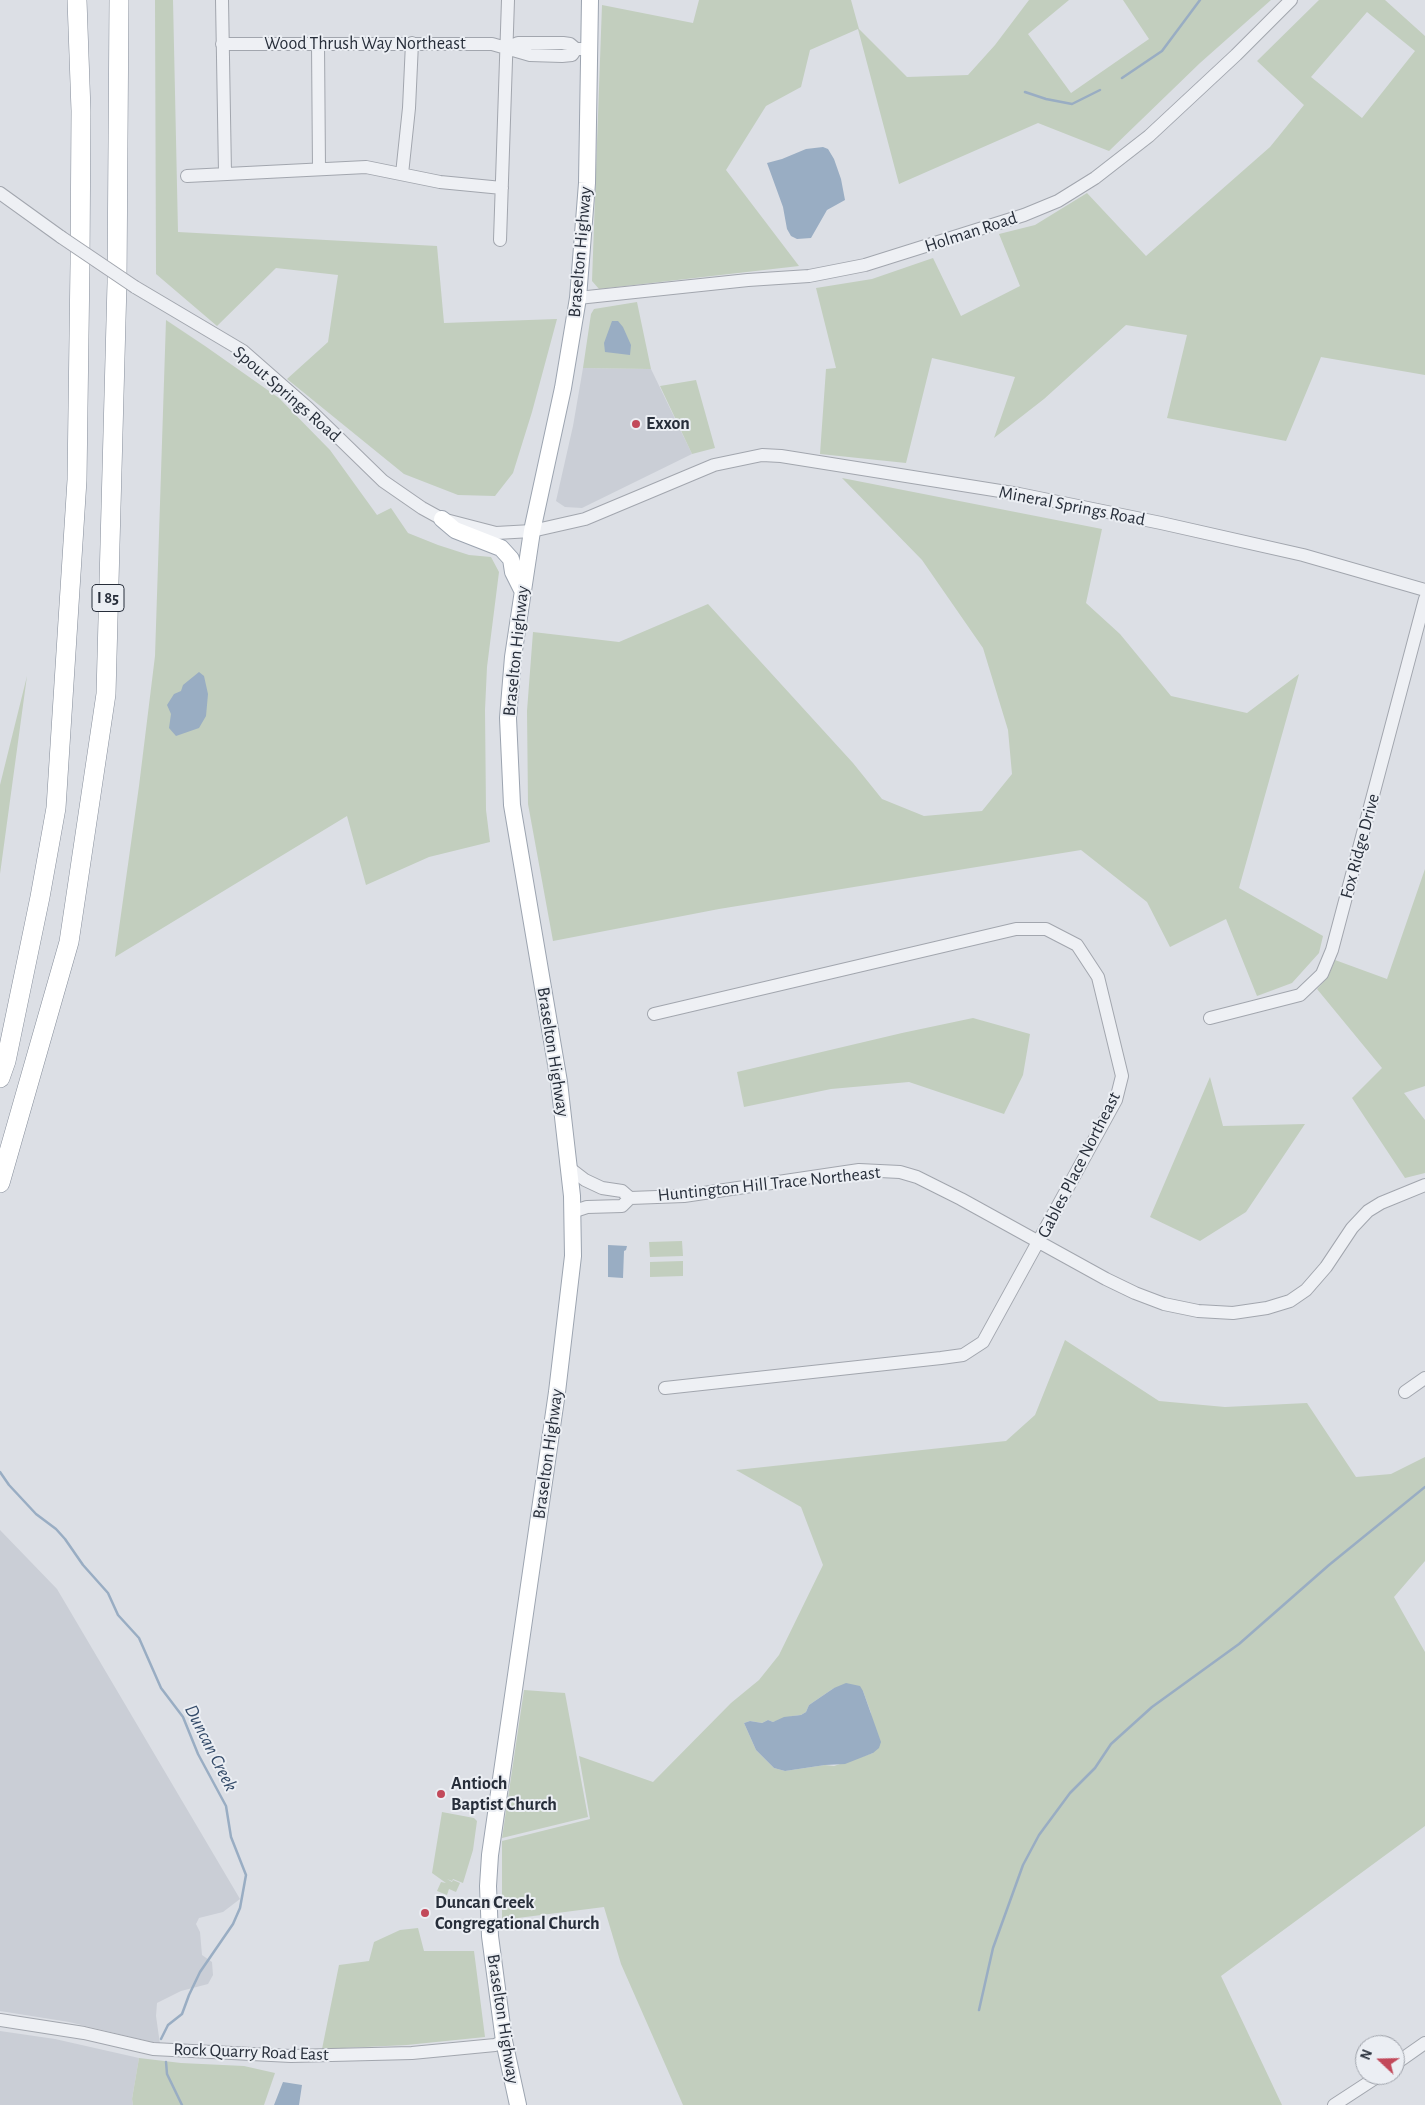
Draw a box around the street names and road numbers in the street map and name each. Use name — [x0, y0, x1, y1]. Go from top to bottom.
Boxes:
street label: Wood Thrush Way Northeast — [264, 33, 466, 55]
street label: Braselton Highway — [564, 186, 596, 318]
street label: Holman Road — [922, 207, 1020, 257]
street label: Spout Springs Road — [229, 341, 345, 447]
street label: Mineral Springs Road — [997, 481, 1147, 531]
road number: I 85 — [92, 584, 124, 612]
street label: Braselton Highway — [498, 585, 534, 717]
street label: Fox Ridge Drive — [1336, 791, 1384, 901]
street label: Braselton Highway — [532, 985, 574, 1119]
street label: Gables Place Northeast — [1033, 1088, 1125, 1242]
street label: Huntington Hill Trace Northeast — [657, 1162, 881, 1206]
street label: Braselton Highway — [528, 1387, 568, 1521]
street label: Braselton Highway — [482, 1952, 524, 2086]
street label: Rock Quarry Road East — [173, 2038, 329, 2066]

